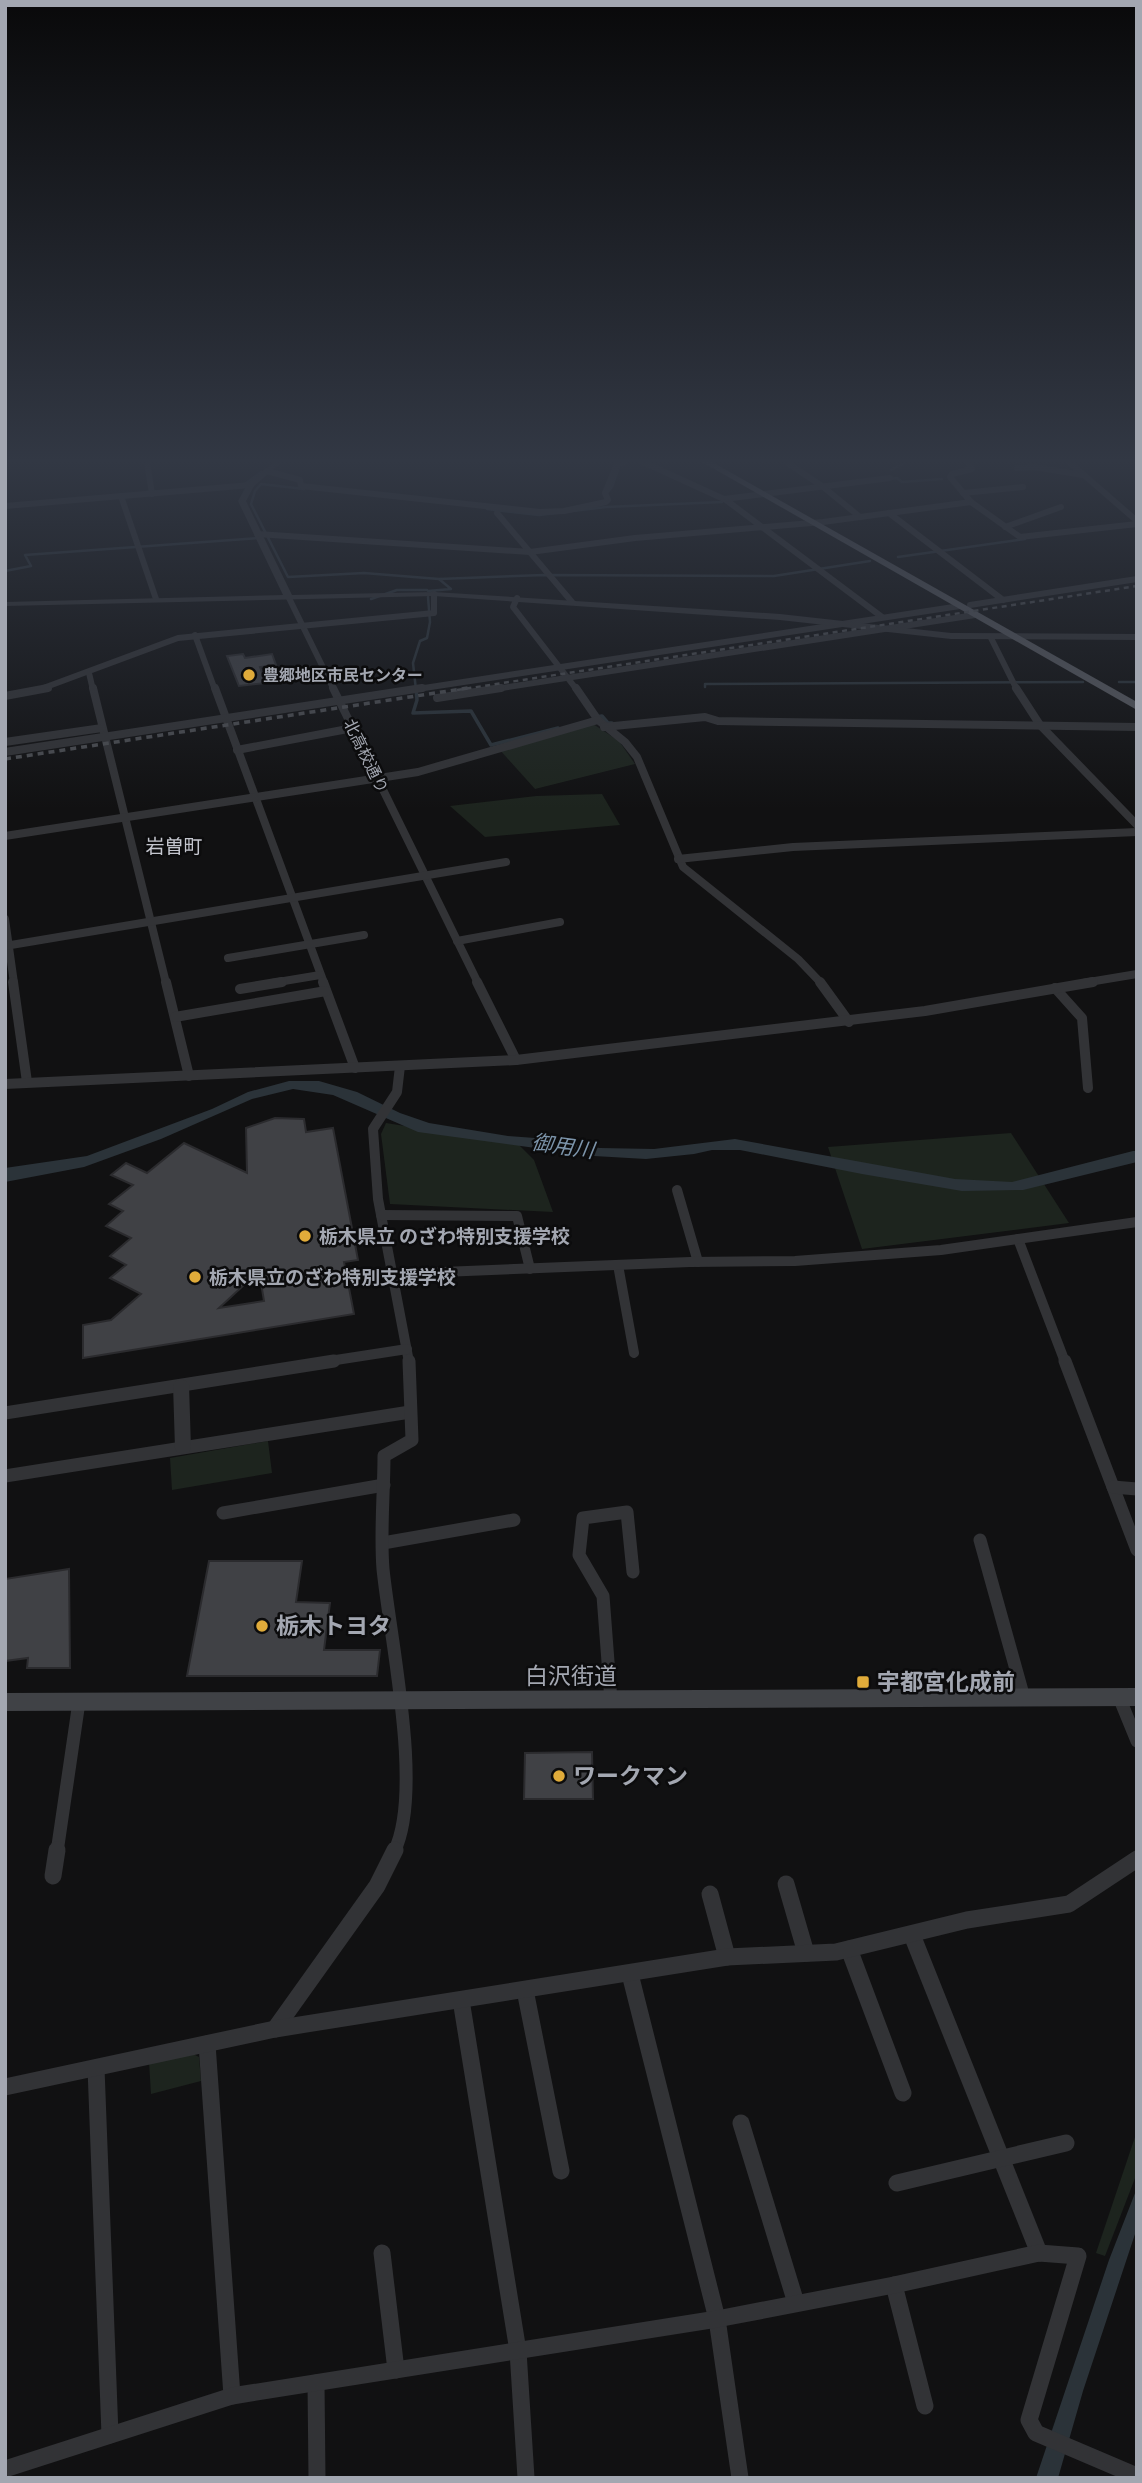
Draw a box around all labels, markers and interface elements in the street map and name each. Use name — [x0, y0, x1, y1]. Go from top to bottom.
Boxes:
place label: 豊郷地区市民センター — [263, 664, 423, 687]
marker: 豊郷地区市民センター — [241, 667, 257, 683]
street label: 北高校通り — [338, 715, 394, 797]
district label: 岩曽町 — [145, 833, 203, 860]
water label: 御用川 — [530, 1127, 598, 1165]
place label: 栃木県立 のざわ特別支援学校 — [319, 1223, 570, 1250]
marker: 栃木県立 のざわ特別支援学校 — [297, 1228, 313, 1244]
place label: 栃木県立のざわ特別支援学校 — [209, 1264, 456, 1291]
marker: 栃木県立のざわ特別支援学校 — [187, 1269, 203, 1285]
place label: 栃木トヨタ — [276, 1610, 391, 1642]
marker: 栃木トヨタ — [254, 1618, 270, 1634]
street label: 白沢街道 — [525, 1660, 617, 1692]
place label: 宇都宮化成前 — [877, 1666, 1015, 1698]
marker: 宇都宮化成前 — [855, 1674, 871, 1690]
place label: ワークマン — [573, 1760, 688, 1792]
marker: ワークマン — [551, 1768, 567, 1784]

